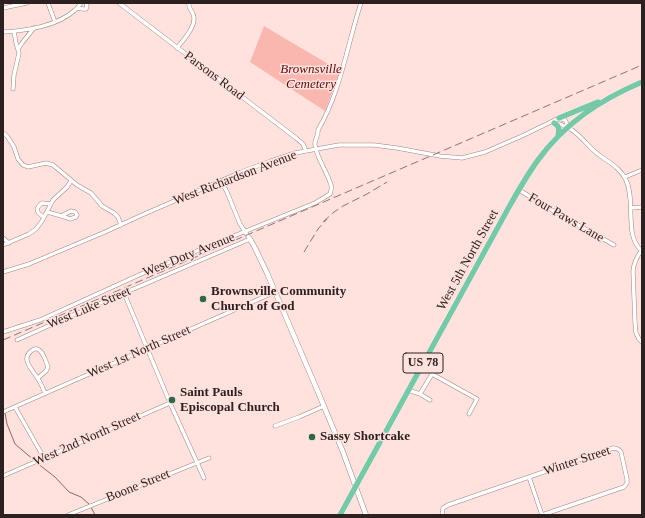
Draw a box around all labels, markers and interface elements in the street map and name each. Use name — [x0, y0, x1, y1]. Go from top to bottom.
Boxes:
street label: Parsons Road — [181, 48, 247, 104]
park label: Brownsville Cemetery — [280, 62, 342, 93]
street label: West Richardson Avenue — [171, 147, 299, 209]
street label: Four Paws Lane — [526, 190, 606, 246]
street label: West 5th North Street — [434, 207, 502, 313]
street label: West Doty Avenue — [141, 229, 237, 281]
street label: West Luke Street — [45, 283, 133, 333]
place label: Brownsville Community Church of God — [211, 284, 346, 315]
marker: Brownsville Community Church of God — [198, 294, 208, 304]
street label: West 1st North Street — [85, 322, 193, 382]
road number: US 78 — [403, 353, 443, 373]
place label: Saint Pauls Episcopal Church — [180, 385, 280, 416]
marker: Saint Pauls Episcopal Church — [167, 395, 177, 405]
street label: West 2nd North Street — [31, 408, 143, 470]
place label: Sassy Shortcake — [320, 429, 410, 445]
marker: Sassy Shortcake — [307, 432, 317, 442]
street label: Winter Street — [542, 443, 612, 479]
street label: Boone Street — [104, 466, 172, 506]

